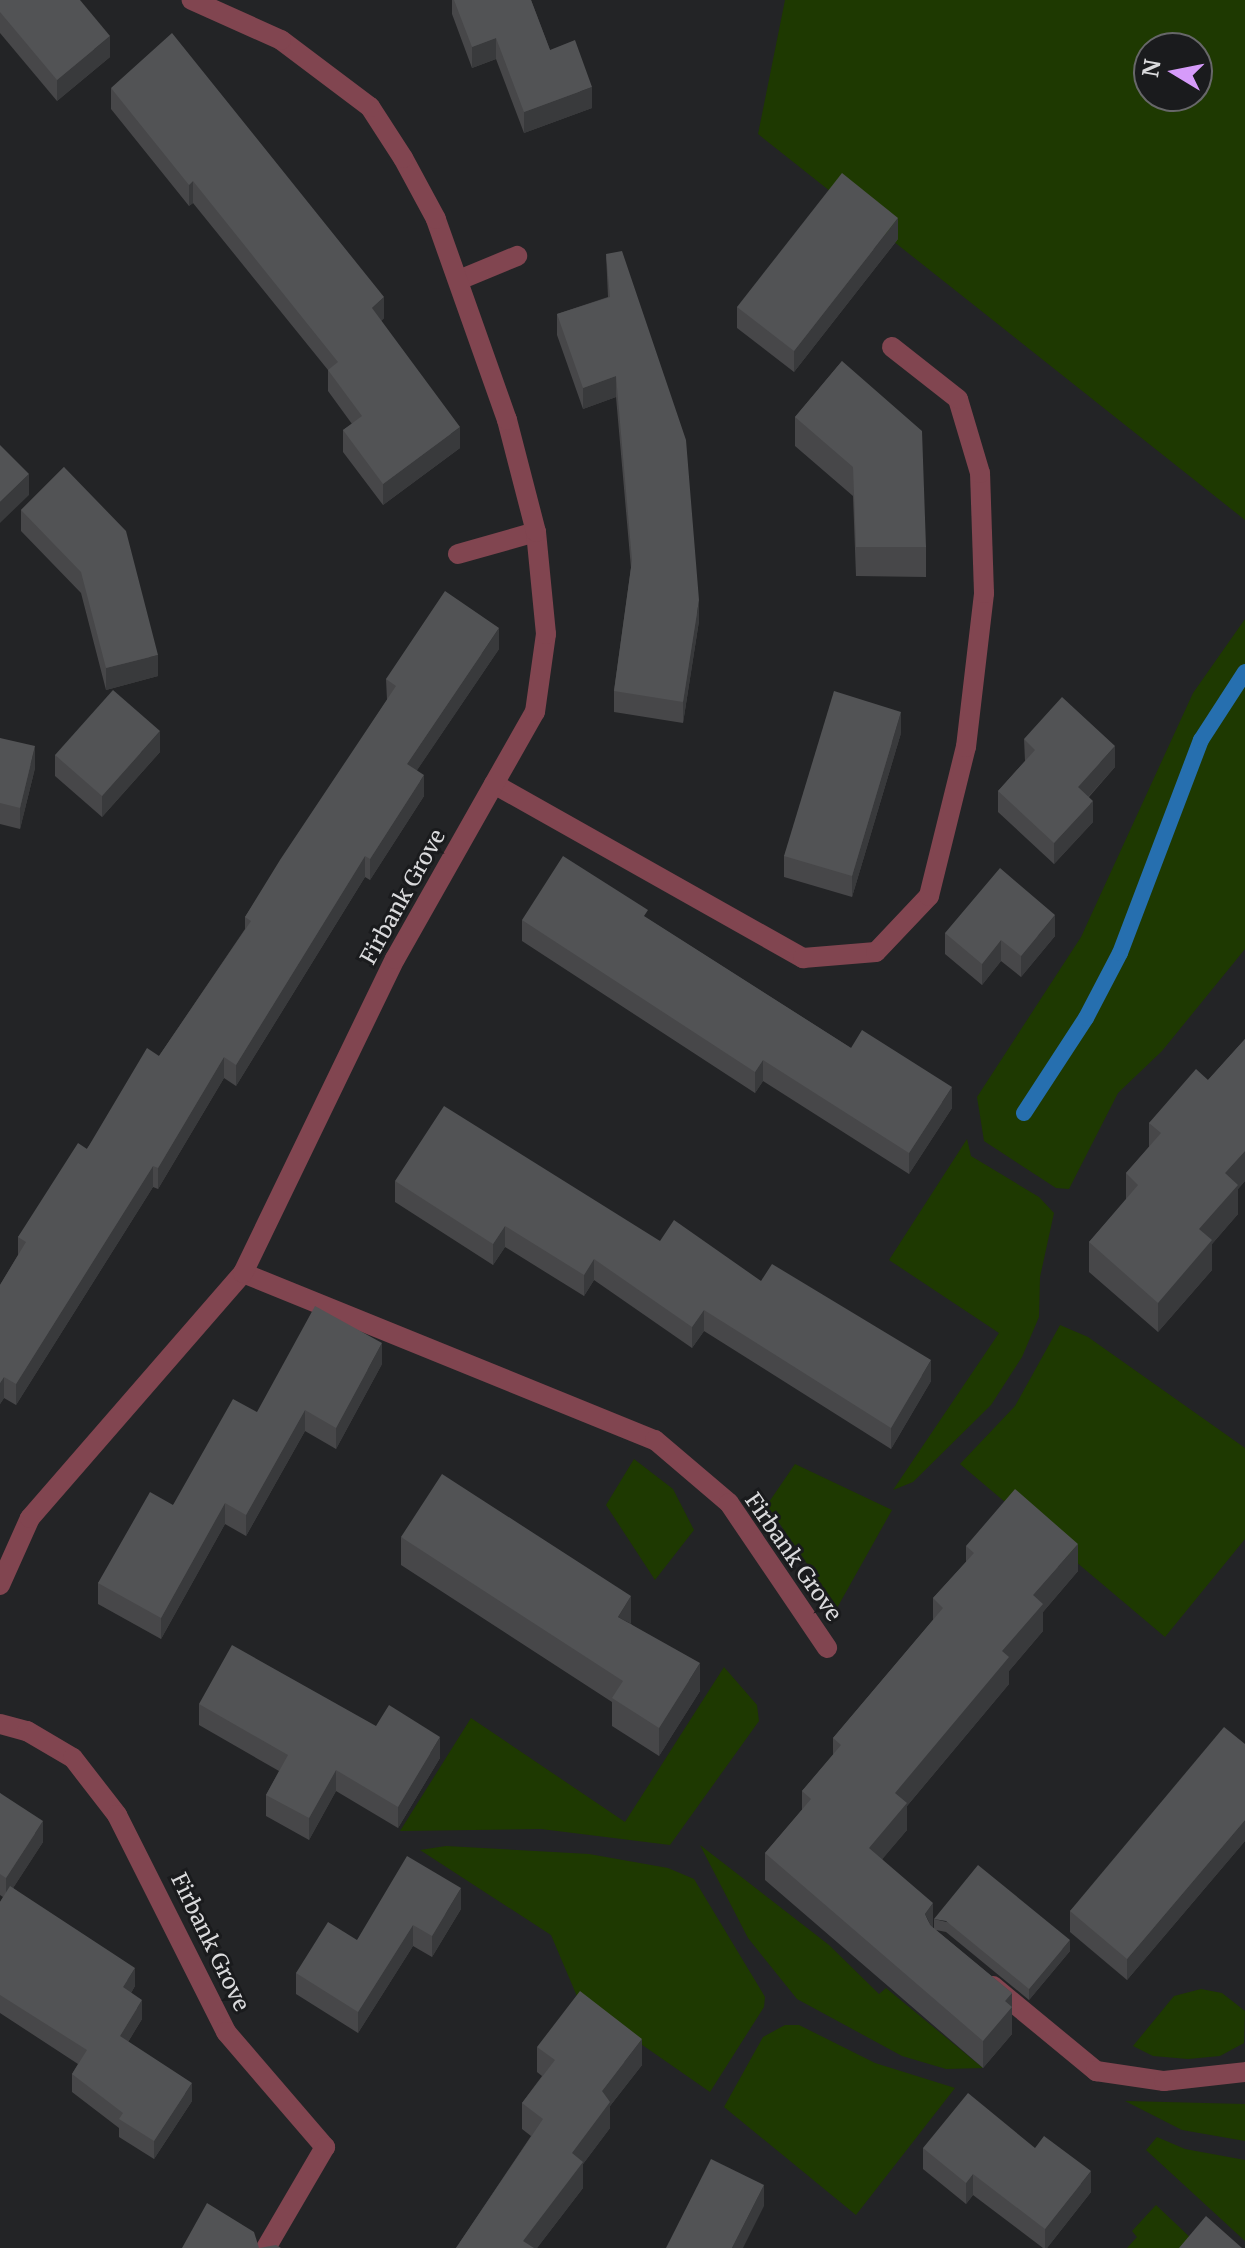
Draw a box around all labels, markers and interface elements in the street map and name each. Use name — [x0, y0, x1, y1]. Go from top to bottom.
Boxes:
north arrow — [1133, 32, 1213, 112]
text: N — [1136, 57, 1167, 79]
street label: Firbank Grove — [355, 825, 451, 969]
street label: Firbank Grove — [739, 1488, 847, 1626]
street label: Firbank Grove — [165, 1869, 255, 2015]

